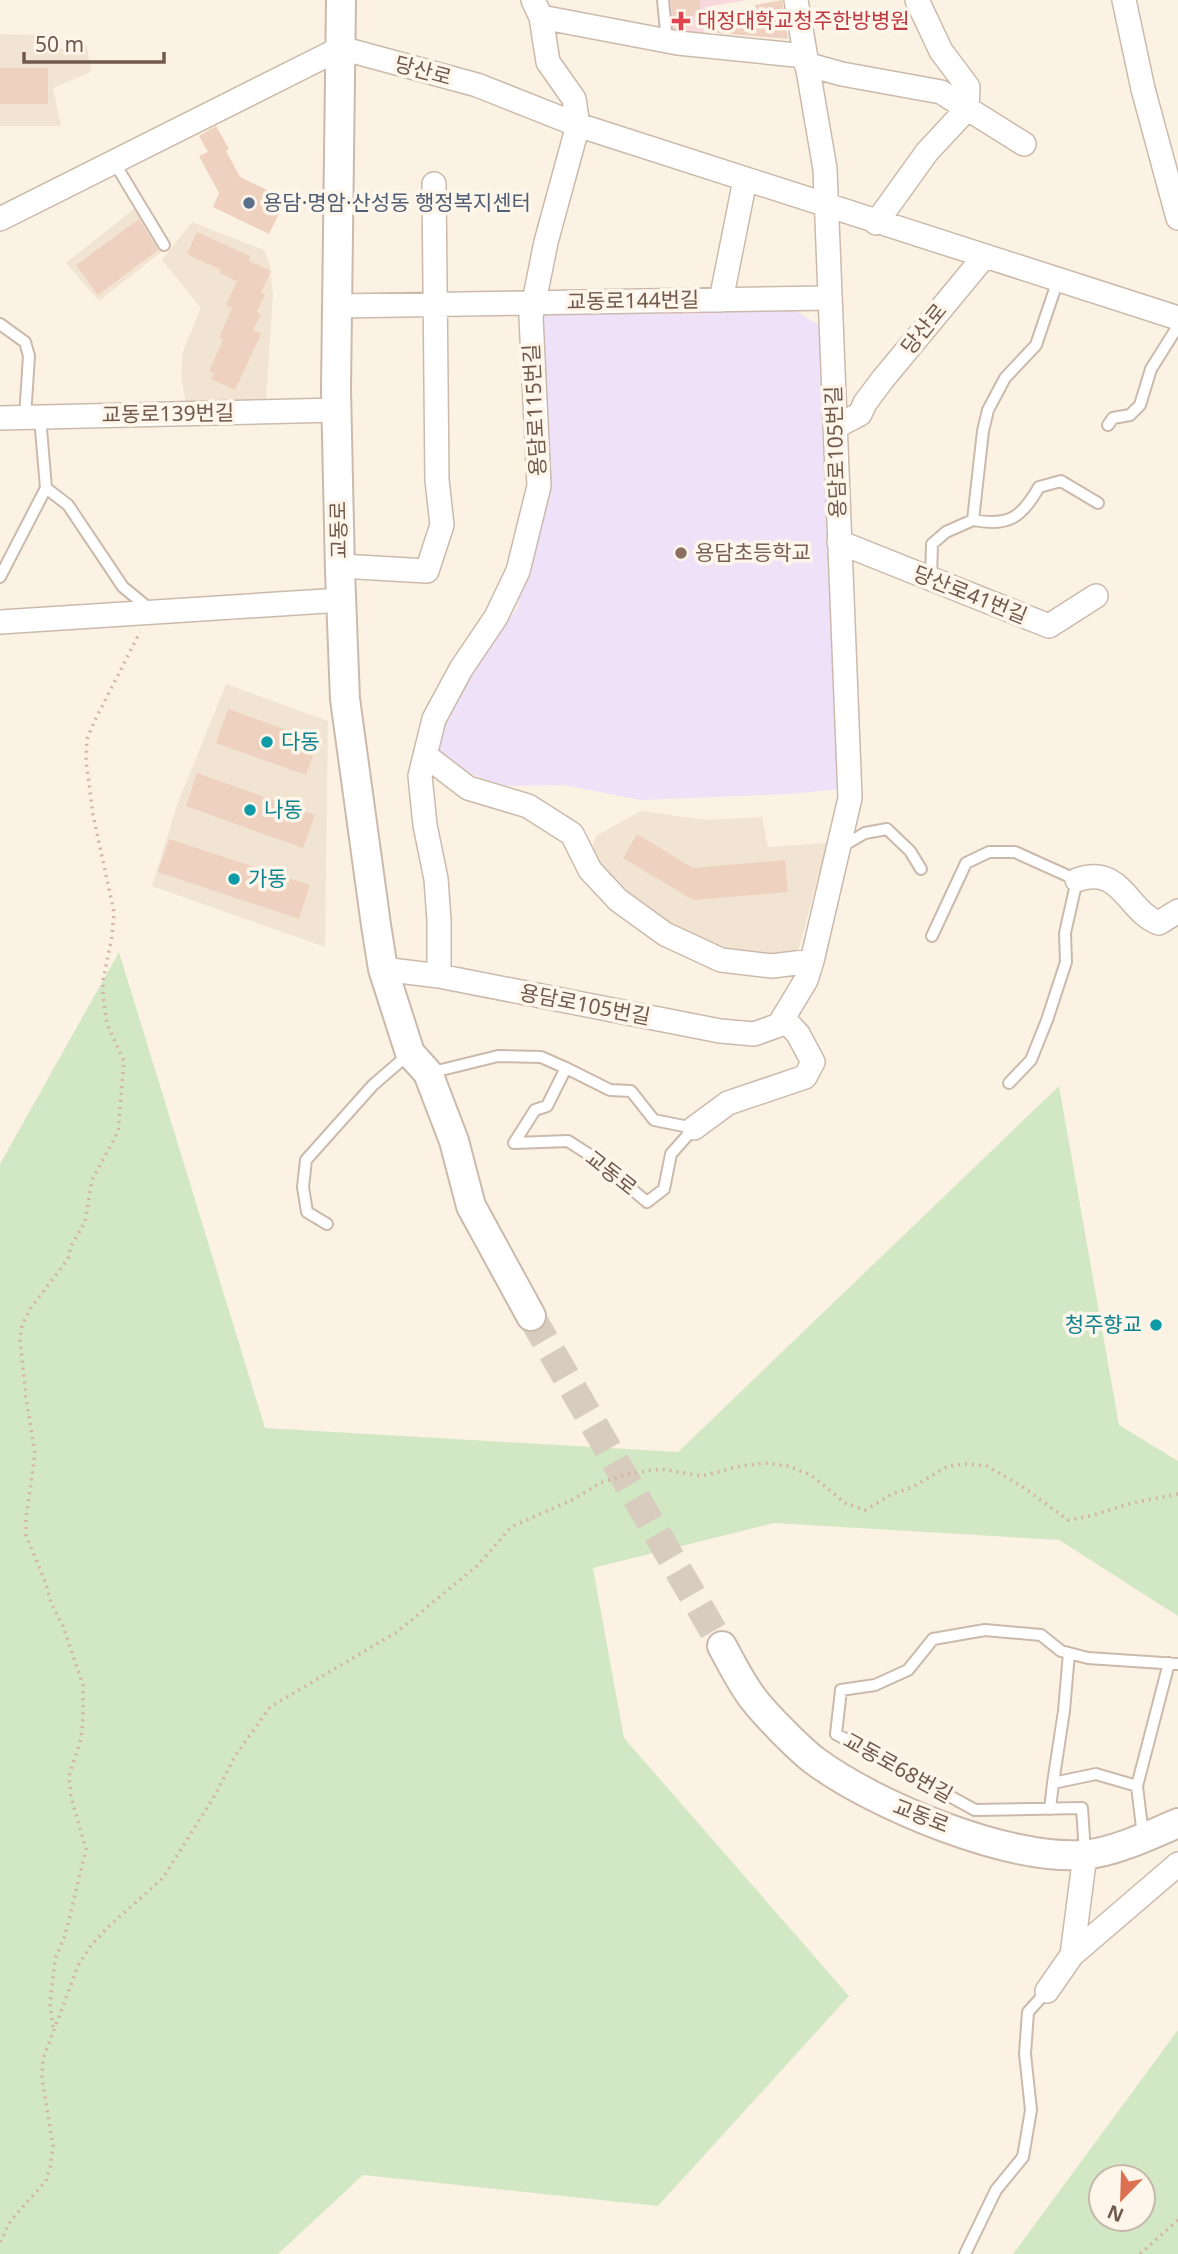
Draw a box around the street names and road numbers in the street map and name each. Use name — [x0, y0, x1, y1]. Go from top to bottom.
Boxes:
street label: 당산로 — [392, 49, 455, 91]
street label: 교동로144번길 — [566, 285, 700, 315]
street label: 당산로 — [894, 297, 952, 360]
street label: 용담로115번길 — [517, 343, 551, 477]
street label: 용담로105번길 — [819, 385, 851, 519]
street label: 교동로139번길 — [101, 398, 235, 428]
street label: 교동로 — [323, 501, 353, 559]
street label: 당산로41번길 — [909, 558, 1032, 630]
street label: 용담로105번길 — [517, 978, 653, 1030]
street label: 교동로 — [580, 1143, 643, 1201]
street label: 교동로68번길 — [839, 1726, 958, 1809]
street label: 교동로 — [889, 1792, 953, 1839]

